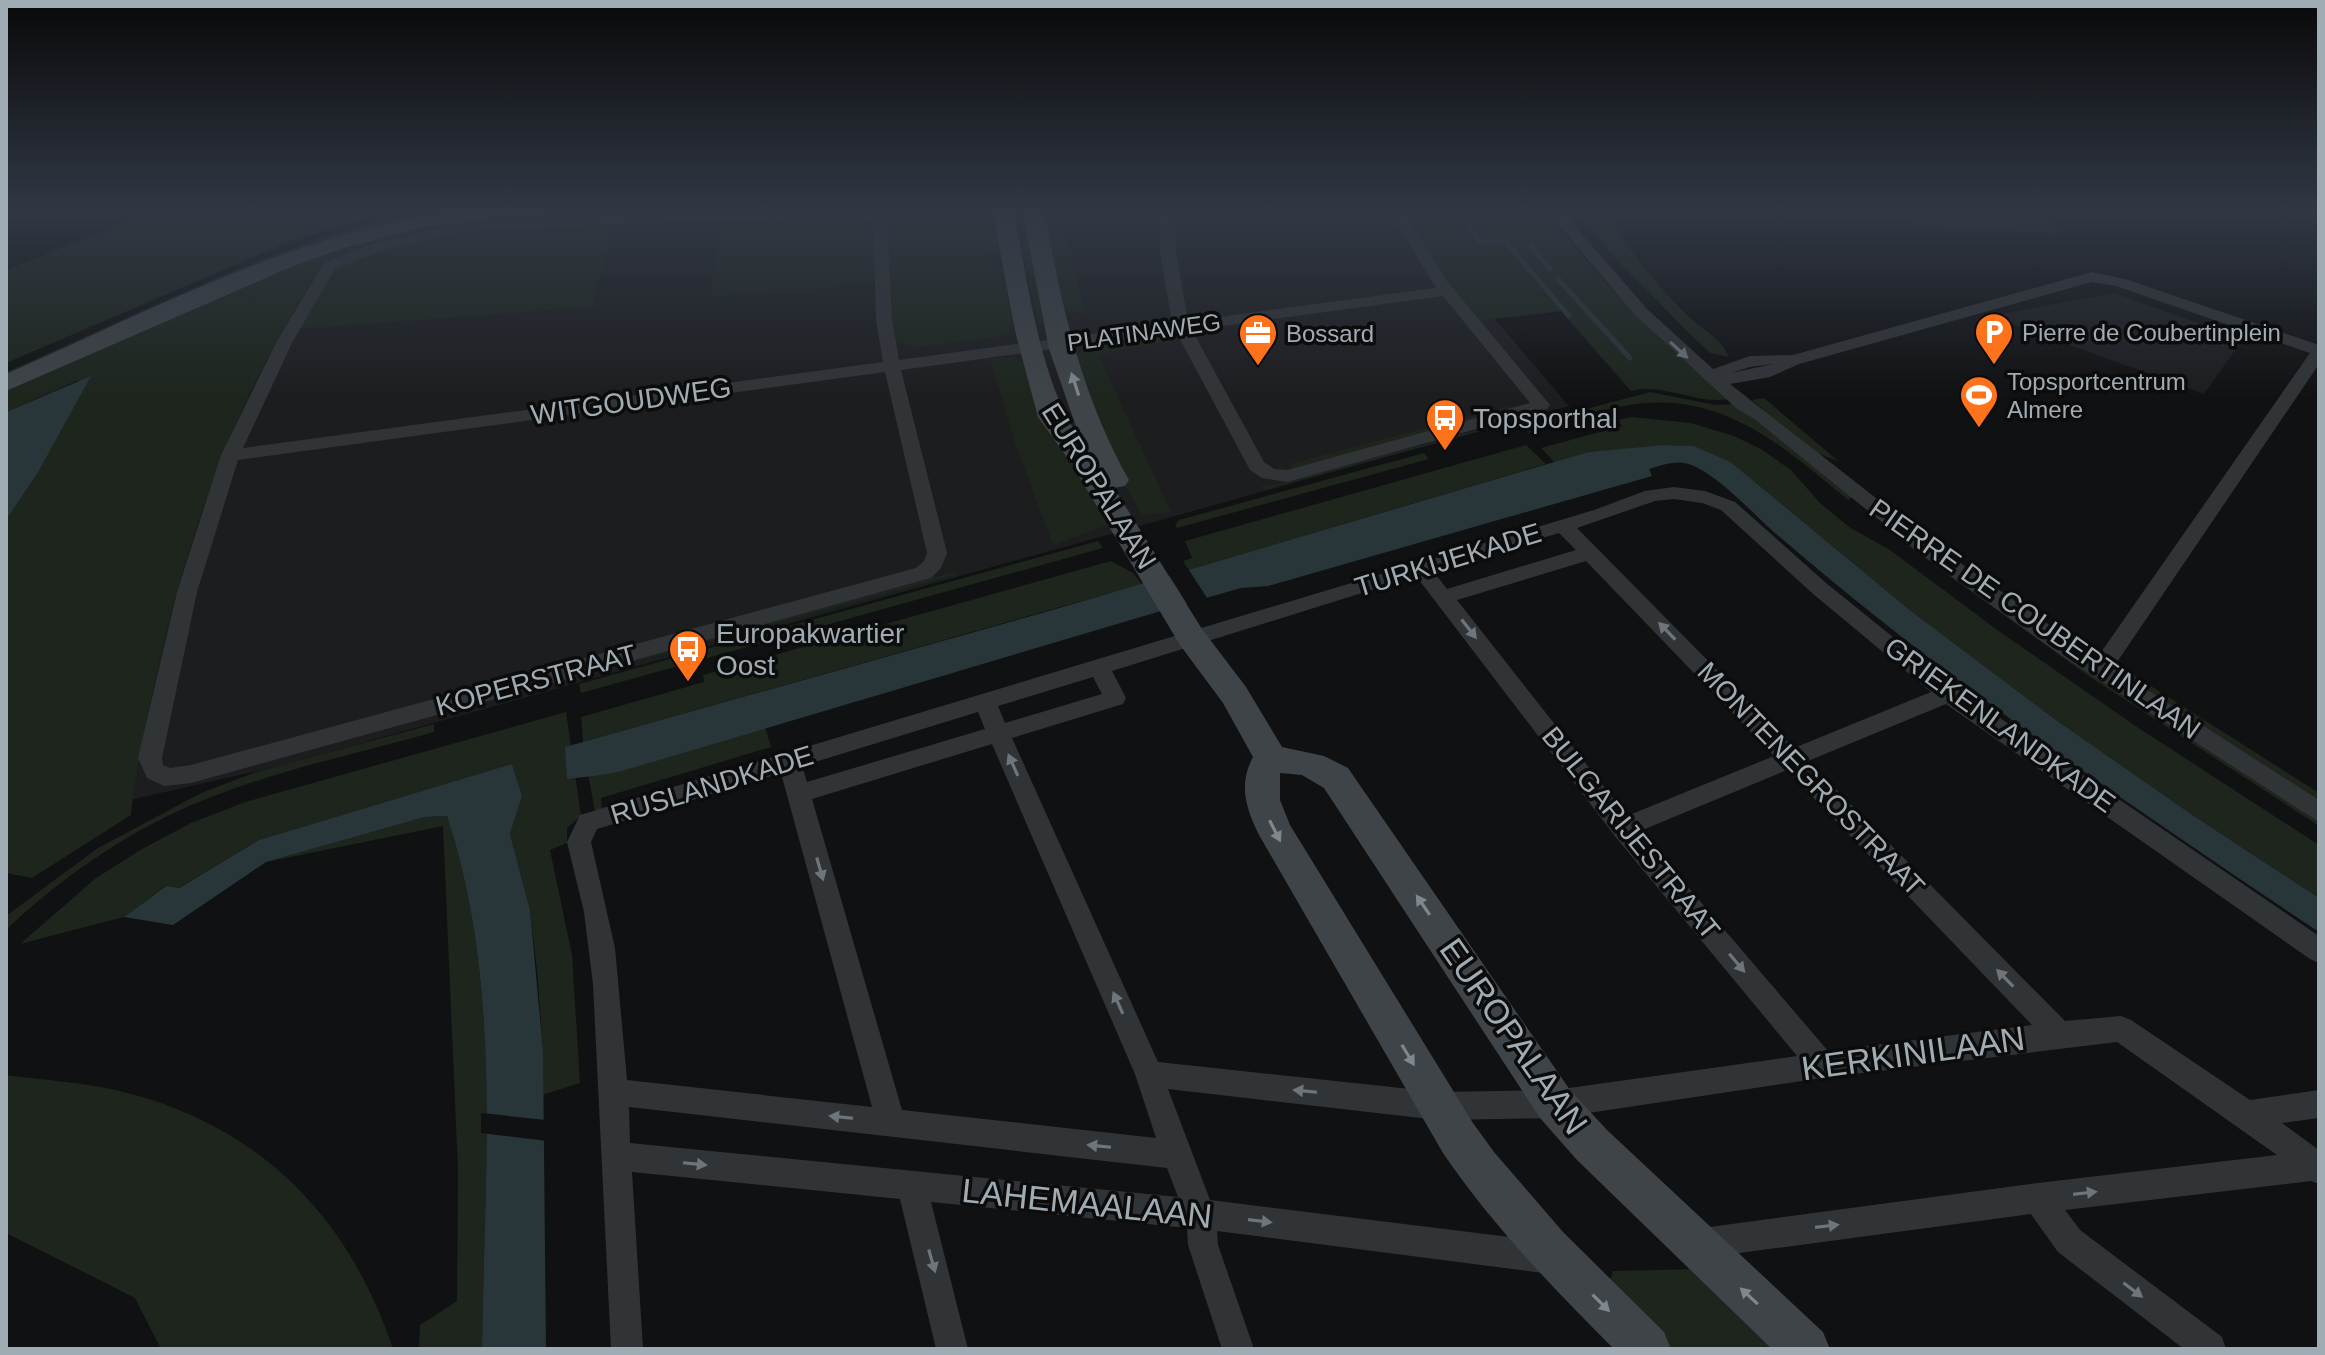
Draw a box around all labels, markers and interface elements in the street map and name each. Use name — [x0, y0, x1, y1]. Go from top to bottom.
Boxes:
street label: PLATINAWEG — [1066, 308, 1222, 356]
parking icon: Pierre de Coubertinplein — [1973, 311, 2015, 366]
office icon: Bossard — [1237, 312, 1279, 367]
place label: Pierre de Coubertinplein — [2022, 319, 2281, 346]
place label: Bossard — [1286, 320, 1374, 347]
one-way arrow — [1669, 340, 1688, 358]
place label: Topsportcentrum Almere — [2007, 368, 2186, 423]
one-way arrow — [1068, 371, 1080, 395]
street label: WITGOUDWEG — [529, 372, 733, 430]
sports icon: Topsportcentrum Almere — [1958, 374, 2000, 429]
bus stop icon: Topsporthal — [1424, 397, 1466, 452]
street label: EUROPALAAN — [1036, 398, 1162, 574]
place label: Topsporthal — [1473, 403, 1618, 434]
street label: PIERRE DE COUBERTINLAAN — [1864, 493, 2206, 745]
street label: TURKIJEKADE — [1351, 517, 1545, 603]
place label: Europakwartier Oost — [716, 618, 904, 681]
one-way arrow — [1460, 619, 1476, 639]
one-way arrow — [1658, 622, 1677, 641]
bus stop icon: Europakwartier Oost — [667, 628, 709, 683]
street label: GRIEKENLANDKADE — [1879, 631, 2121, 819]
street label: KOPERSTRAAT — [432, 638, 640, 722]
street label: MONTENEGROSTRAAT — [1691, 656, 1931, 902]
street label: BULGARIJESTRAAT — [1536, 721, 1726, 945]
street label: RUSLANDKADE — [607, 739, 817, 831]
one-way arrow — [1007, 753, 1020, 776]
one-way arrow — [1268, 820, 1282, 842]
one-way arrow — [814, 857, 827, 881]
one-way arrow — [1415, 895, 1430, 916]
street label: EUROPALAAN — [1433, 931, 1595, 1141]
one-way arrow — [1728, 953, 1745, 973]
one-way arrow — [1996, 969, 2015, 988]
one-way arrow — [1111, 991, 1124, 1015]
street label: KERKINILAAN — [1799, 1019, 2027, 1087]
one-way arrow — [1401, 1044, 1415, 1066]
one-way arrow — [1292, 1085, 1317, 1098]
one-way arrow — [828, 1110, 853, 1123]
one-way arrow — [1086, 1139, 1111, 1152]
one-way arrow — [683, 1157, 708, 1170]
street label: LAHEMAALAAN — [960, 1171, 1214, 1235]
one-way arrow — [2072, 1186, 2097, 1199]
one-way arrow — [1248, 1215, 1273, 1228]
one-way arrow — [1815, 1219, 1840, 1232]
one-way arrow — [927, 1249, 939, 1274]
one-way arrow — [2123, 1282, 2143, 1298]
one-way arrow — [1740, 1287, 1759, 1305]
one-way arrow — [1591, 1294, 1610, 1312]

